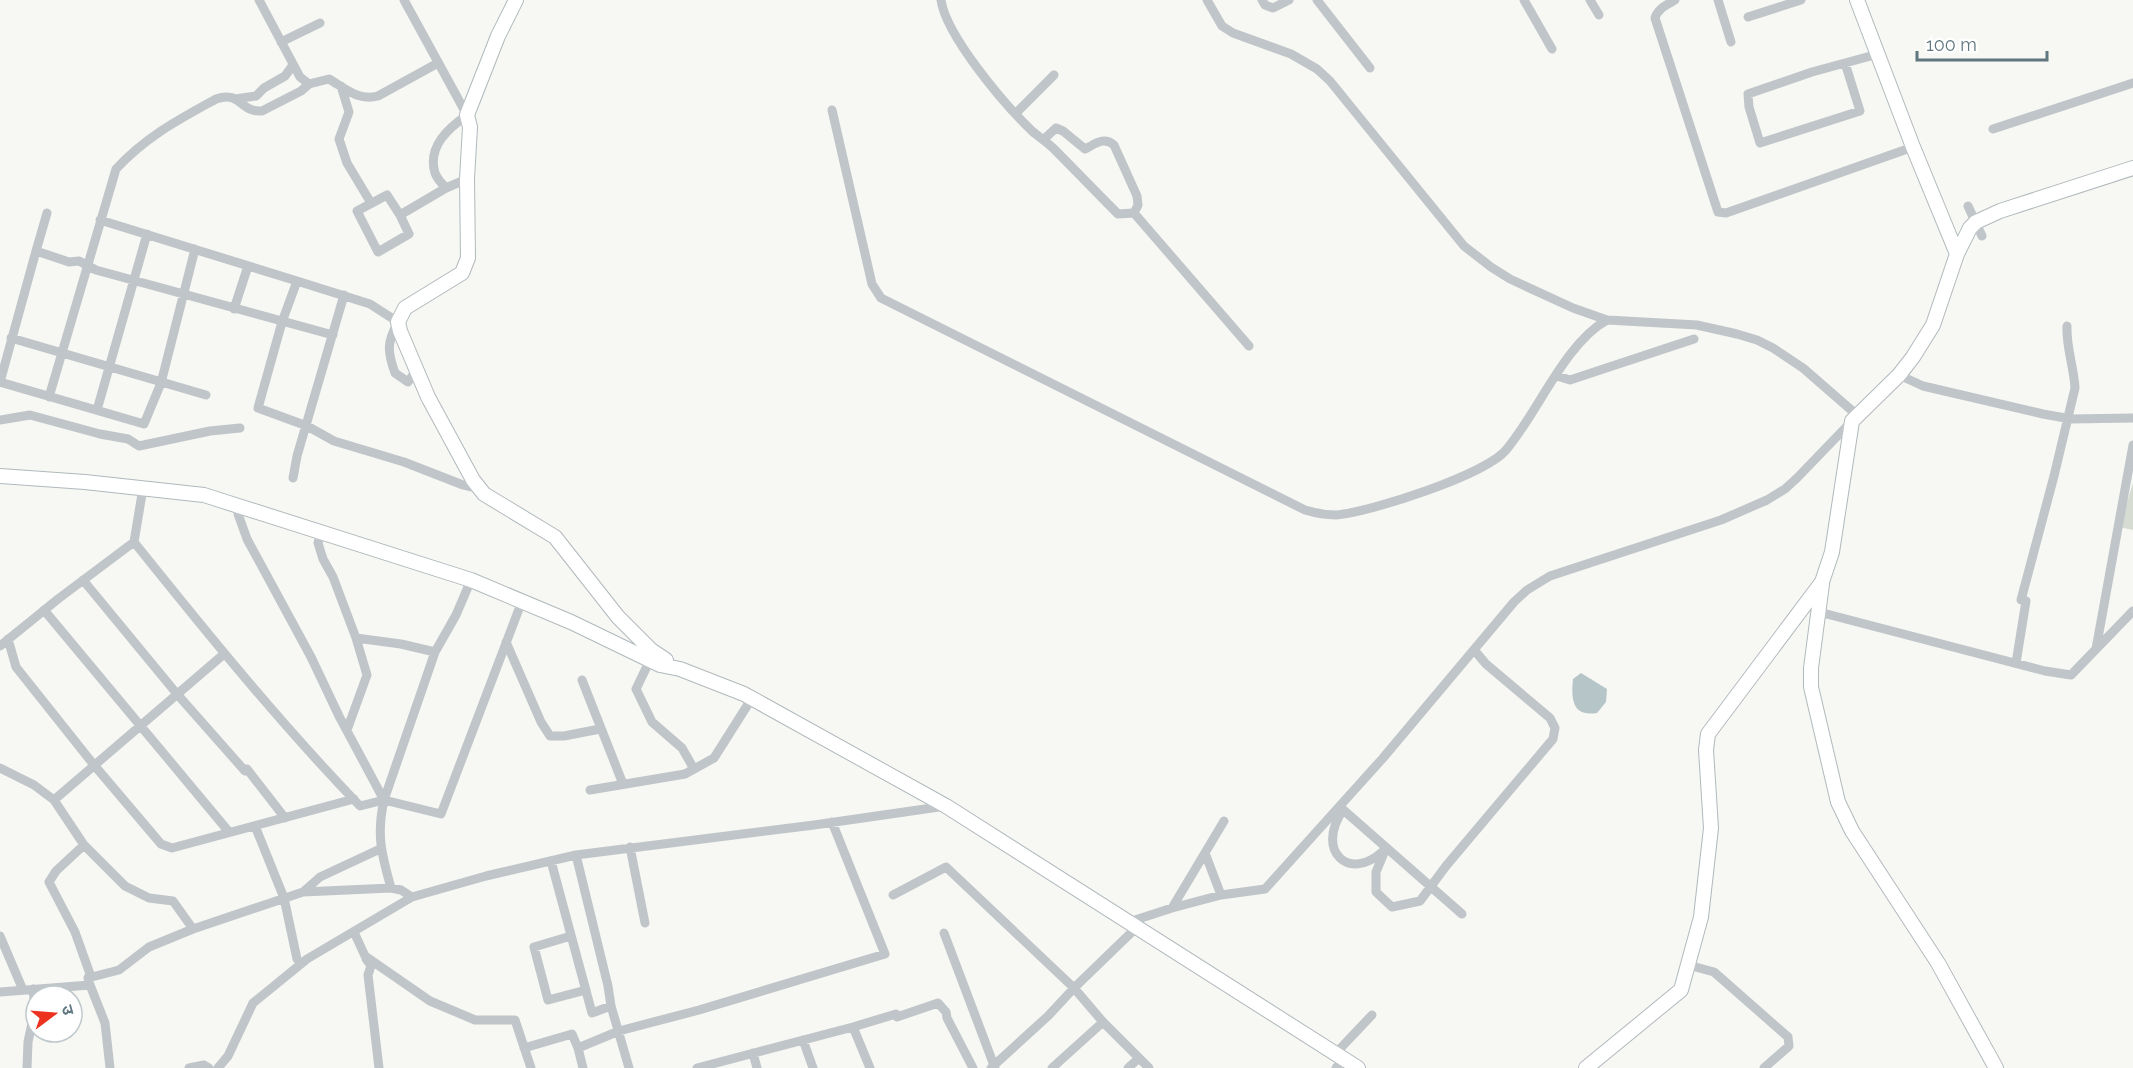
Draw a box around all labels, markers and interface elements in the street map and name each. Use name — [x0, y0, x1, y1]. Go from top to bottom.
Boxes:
scale bar — [1917, 24, 2048, 62]
text: 100 m — [1926, 34, 1977, 55]
north arrow — [24, 984, 84, 1044]
text: उ — [58, 1003, 79, 1018]

